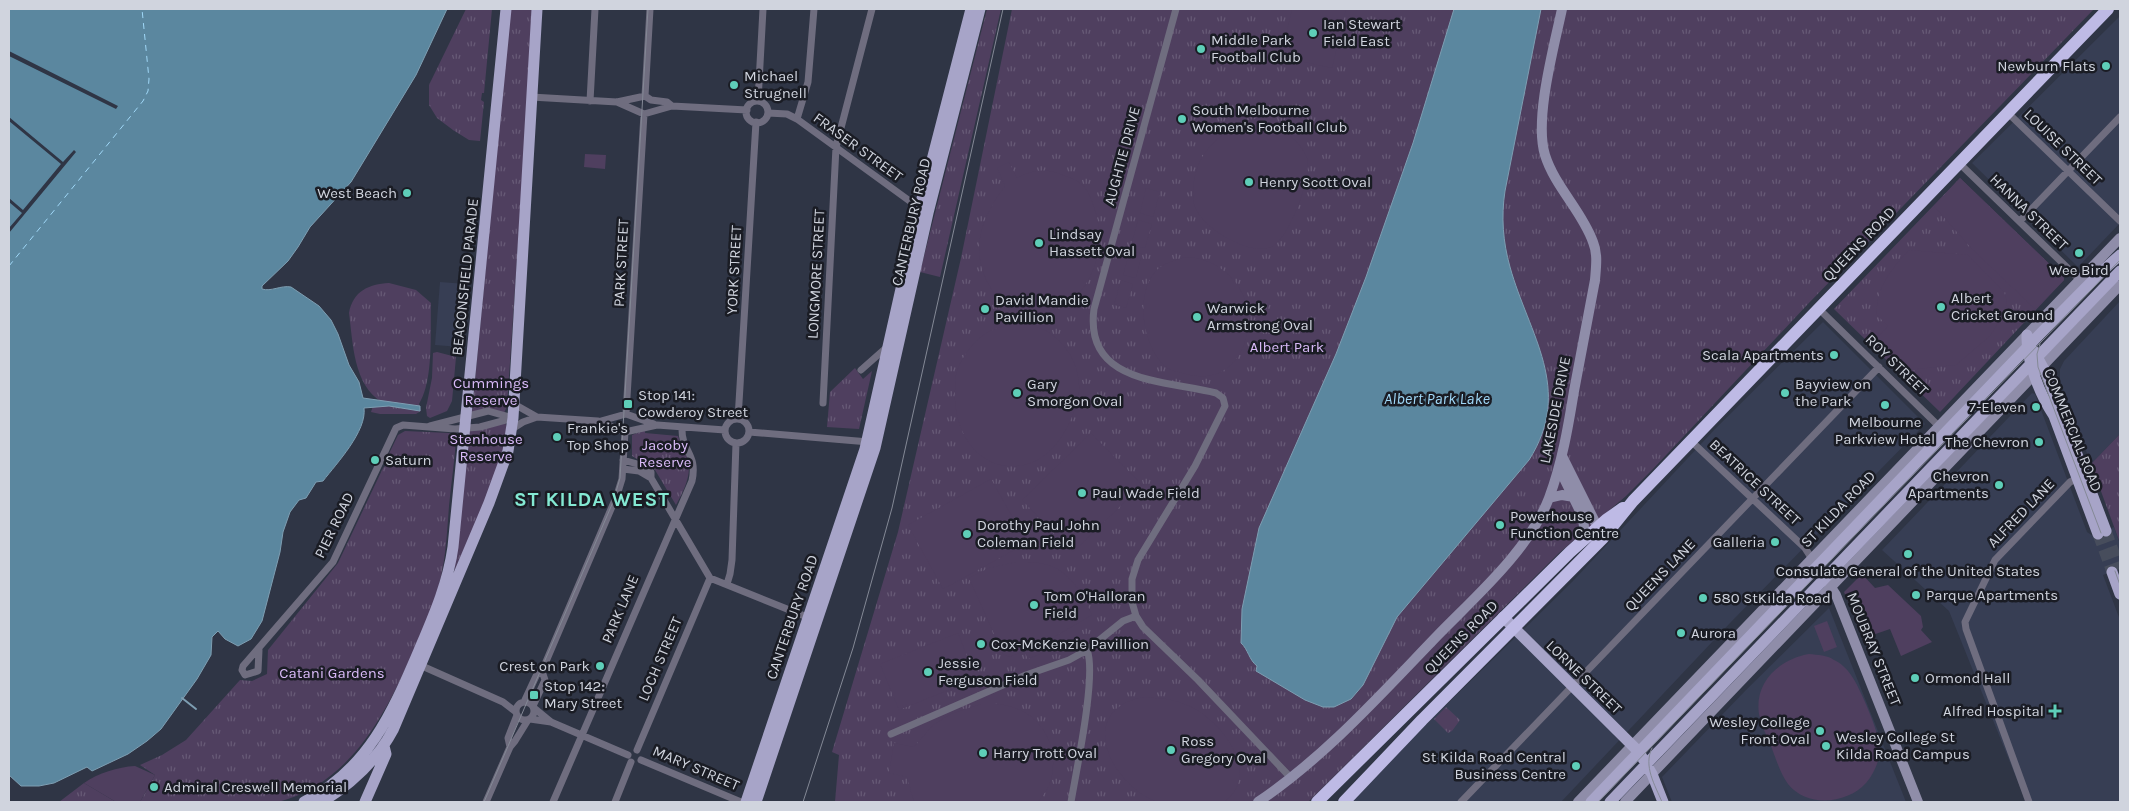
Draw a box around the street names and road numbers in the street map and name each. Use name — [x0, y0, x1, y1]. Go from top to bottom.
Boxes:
street label: AUGHTIE DRIVE — [1100, 104, 1144, 208]
street label: LOUISE STREET — [2020, 105, 2106, 189]
street label: FRASER STREET — [810, 109, 907, 186]
street label: CANTERBURY ROAD — [888, 156, 934, 288]
street label: HANNA STREET — [1986, 170, 2072, 254]
street label: BEACONSFIELD PARADE — [448, 197, 482, 357]
street label: QUEENS ROAD — [1819, 203, 1899, 285]
street label: LONGMORE STREET — [804, 208, 828, 340]
street label: PARK STREET — [610, 218, 632, 308]
street label: YORK STREET — [723, 224, 745, 315]
street label: ROY STREET — [1862, 331, 1933, 400]
street label: LAKESIDE DRIVE — [1536, 355, 1574, 465]
street label: COMMERCIAL ROAD — [2040, 365, 2106, 495]
street label: BEATRICE STREET — [1706, 435, 1805, 529]
street label: ST KILDA ROAD — [1797, 467, 1879, 551]
street label: ALFRED LANE — [1984, 475, 2058, 551]
street label: PIER ROAD — [310, 489, 358, 561]
street label: QUEENS LANE — [1621, 535, 1699, 615]
street label: CANTERBURY ROAD — [762, 552, 822, 682]
street label: PARK LANE — [598, 572, 642, 646]
street label: MOUBRAY STREET — [1843, 590, 1905, 709]
street label: QUEENS ROAD — [1420, 596, 1502, 678]
street label: LOCH STREET — [634, 614, 686, 704]
street label: LORNE STREET — [1542, 636, 1626, 718]
street label: MARY STREET — [650, 742, 743, 795]

